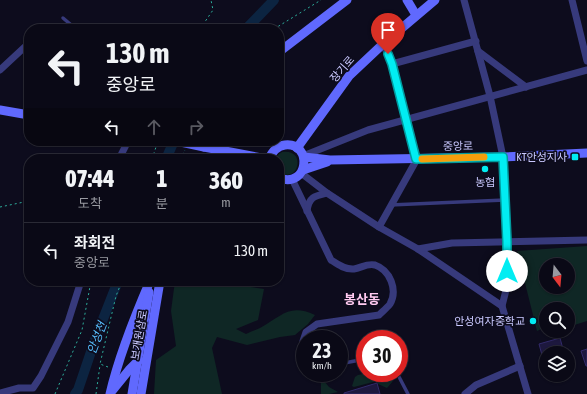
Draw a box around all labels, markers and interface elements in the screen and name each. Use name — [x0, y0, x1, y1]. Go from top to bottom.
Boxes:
pin — [371, 13, 405, 54]
icon: arrive — [377, 19, 399, 41]
text: 130 m — [106, 37, 169, 69]
icon: left — [40, 40, 92, 92]
street label: 장기로 — [328, 54, 356, 84]
text: 중앙로 — [106, 74, 156, 95]
icon: left — [101, 116, 123, 138]
icon: ahead — [143, 116, 165, 138]
icon: right — [185, 116, 207, 138]
street label: 중앙로 — [443, 140, 473, 152]
place label: KT안성지사 — [516, 151, 567, 163]
marker: KT안성지사 — [570, 152, 580, 162]
marker: 농협 — [480, 164, 490, 174]
text: 07:44 — [65, 165, 115, 192]
text: 1 — [156, 165, 167, 192]
text: 360 — [209, 167, 243, 194]
place label: 농협 — [475, 176, 495, 188]
text: m — [221, 195, 231, 210]
text: 도착 — [78, 196, 102, 211]
text: 분 — [156, 196, 168, 211]
text: 좌회전 — [74, 234, 115, 251]
icon: left — [40, 240, 62, 262]
text: 130 m — [234, 242, 268, 259]
position arrow — [486, 250, 528, 292]
text: 중앙로 — [74, 255, 110, 270]
north arrow — [539, 258, 575, 294]
map controls — [539, 258, 575, 382]
district label: 봉산동 — [344, 292, 380, 307]
button: search — [539, 302, 575, 338]
street label: 보개원삼로 — [129, 309, 149, 361]
place label: 안성여자중학교 — [454, 315, 525, 327]
marker: 안성여자중학교 — [528, 316, 538, 326]
water label: 안성천 — [85, 318, 110, 356]
speed limit sign: 30 — [356, 330, 408, 382]
text: 23 — [313, 339, 331, 362]
button: layers — [539, 346, 575, 382]
text: km/h — [312, 360, 332, 371]

